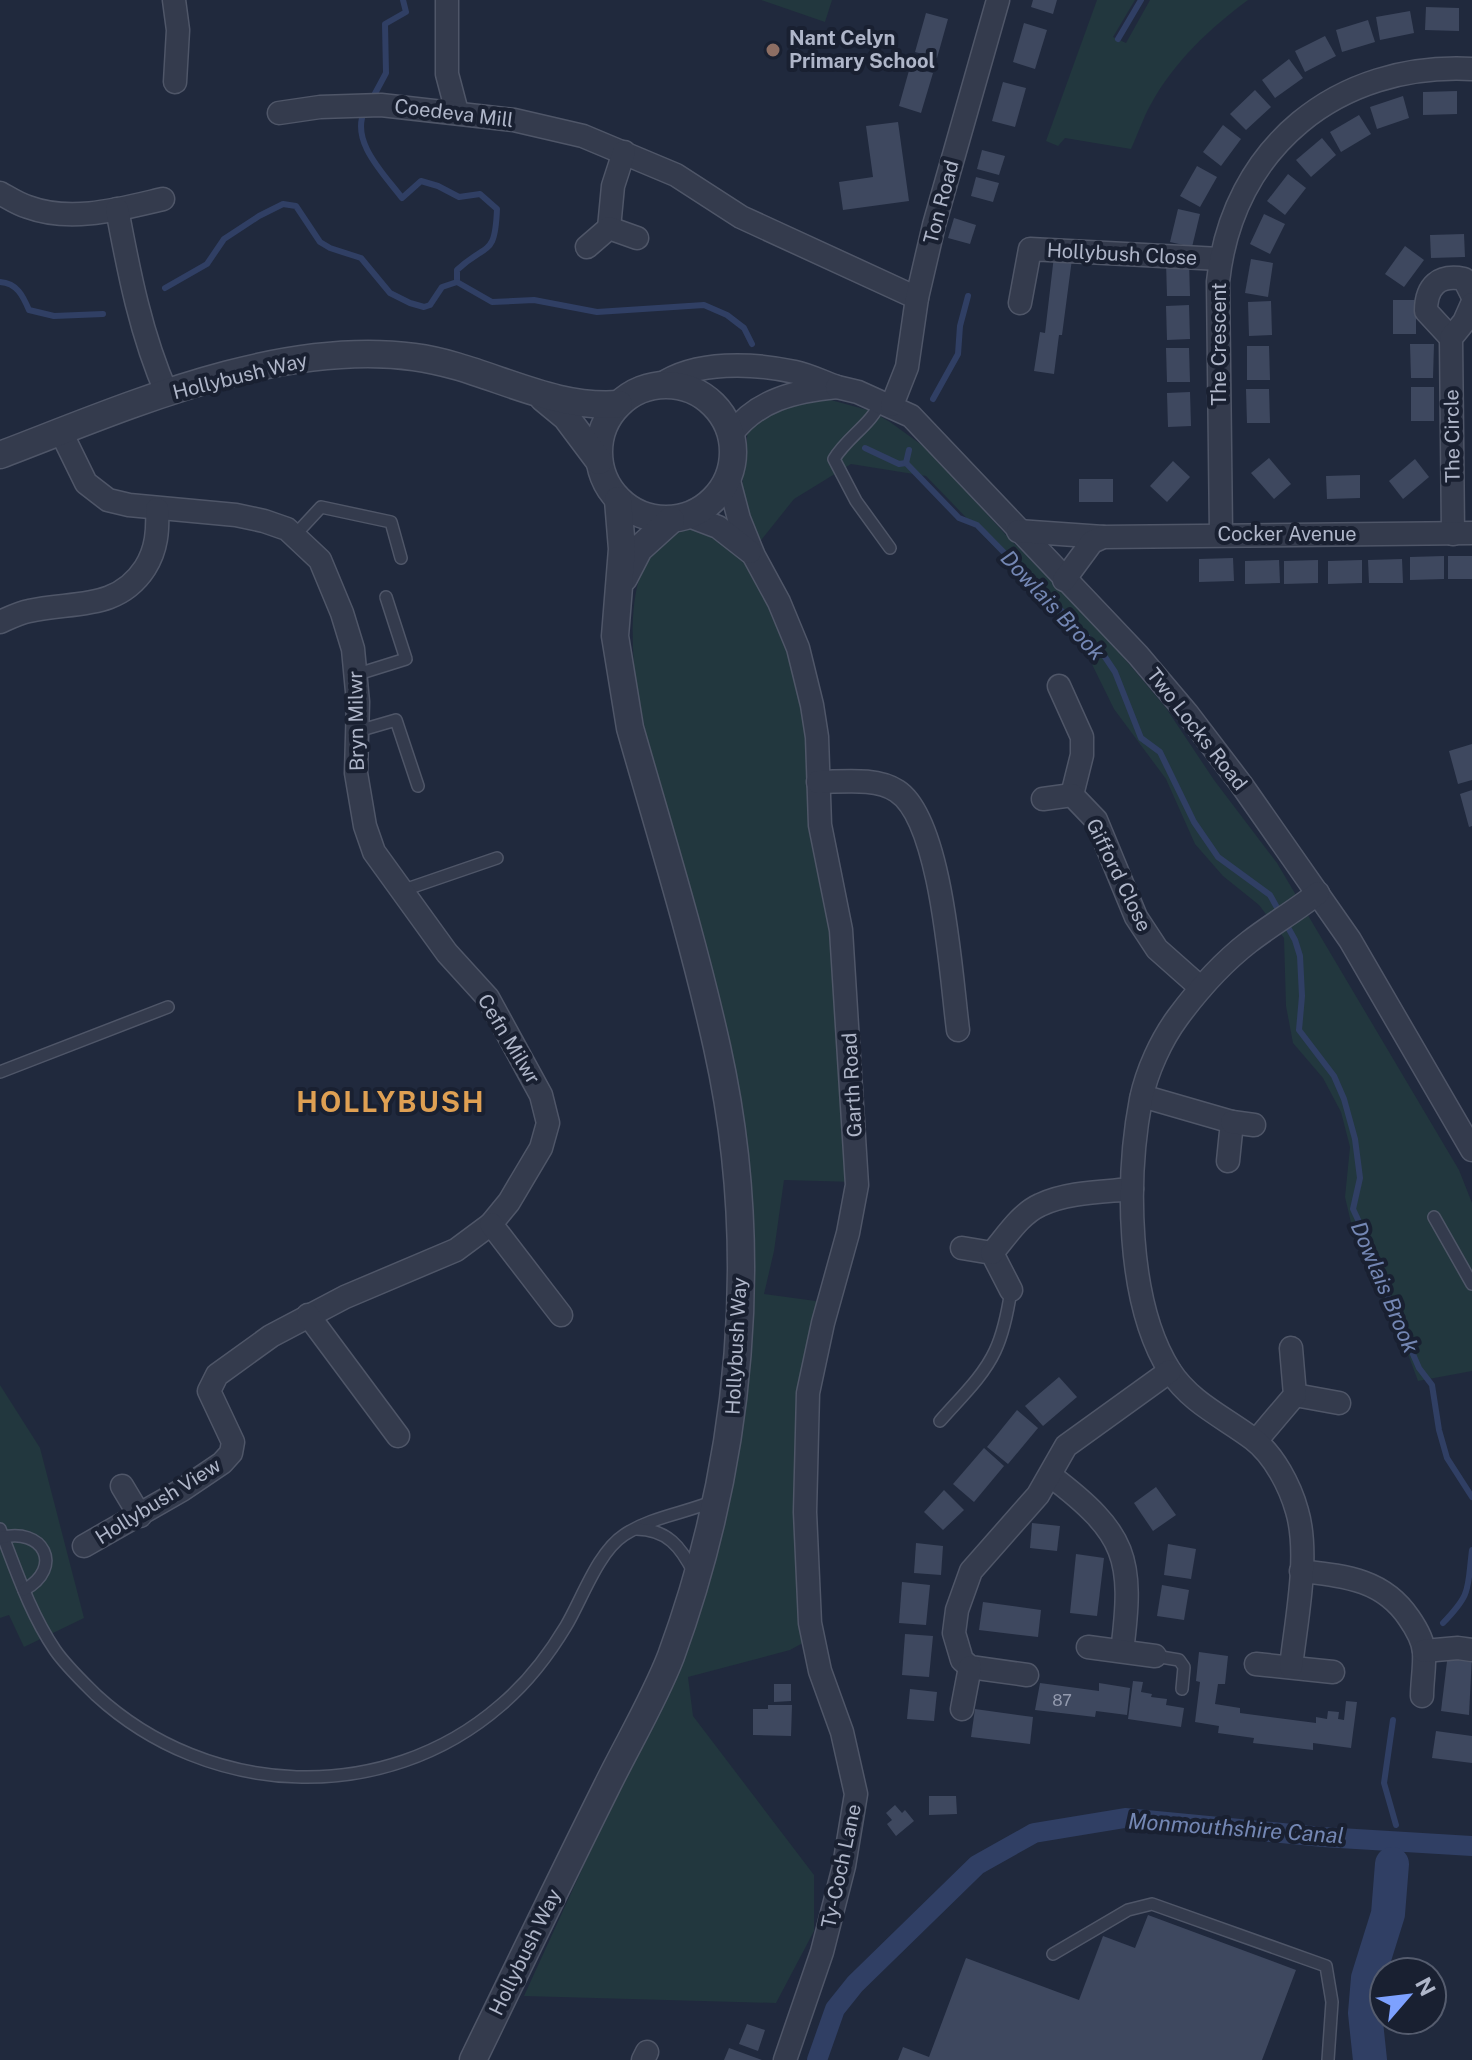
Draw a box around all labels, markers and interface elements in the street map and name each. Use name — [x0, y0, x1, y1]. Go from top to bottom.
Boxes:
place label: Nant Celyn Primary School — [789, 26, 935, 73]
marker: Nant Celyn Primary School — [764, 41, 782, 59]
street label: Coedeva Mill — [393, 94, 515, 132]
street label: Ton Road — [918, 158, 964, 246]
street label: Hollybush Close — [1046, 238, 1198, 270]
street label: The Crescent — [1207, 282, 1231, 406]
street label: Hollybush Way — [170, 348, 310, 404]
street label: The Circle — [1439, 389, 1465, 483]
street label: Cocker Avenue — [1217, 522, 1357, 546]
water label: Dowlais Brook — [996, 545, 1110, 665]
street label: Two Locks Road — [1142, 663, 1252, 795]
street label: Bryn Milwr — [343, 670, 369, 771]
street label: Gifford Close — [1081, 815, 1157, 935]
street label: Cefn Milwr — [473, 990, 545, 1089]
street label: Garth Road — [837, 1032, 867, 1138]
district label: HOLLYBUSH — [296, 1085, 486, 1118]
water label: Dowlais Brook — [1346, 1217, 1424, 1357]
street label: Hollybush Way — [720, 1276, 752, 1415]
street label: Hollybush View — [91, 1453, 225, 1549]
house number: 87 — [1052, 1691, 1072, 1710]
street label: Ty-Coch Lane — [816, 1802, 866, 1930]
water label: Monmouthshire Canal — [1127, 1807, 1345, 1849]
street label: Hollybush Way — [484, 1885, 566, 2019]
north arrow — [1368, 1956, 1448, 2036]
text: N — [1410, 1973, 1441, 2000]

